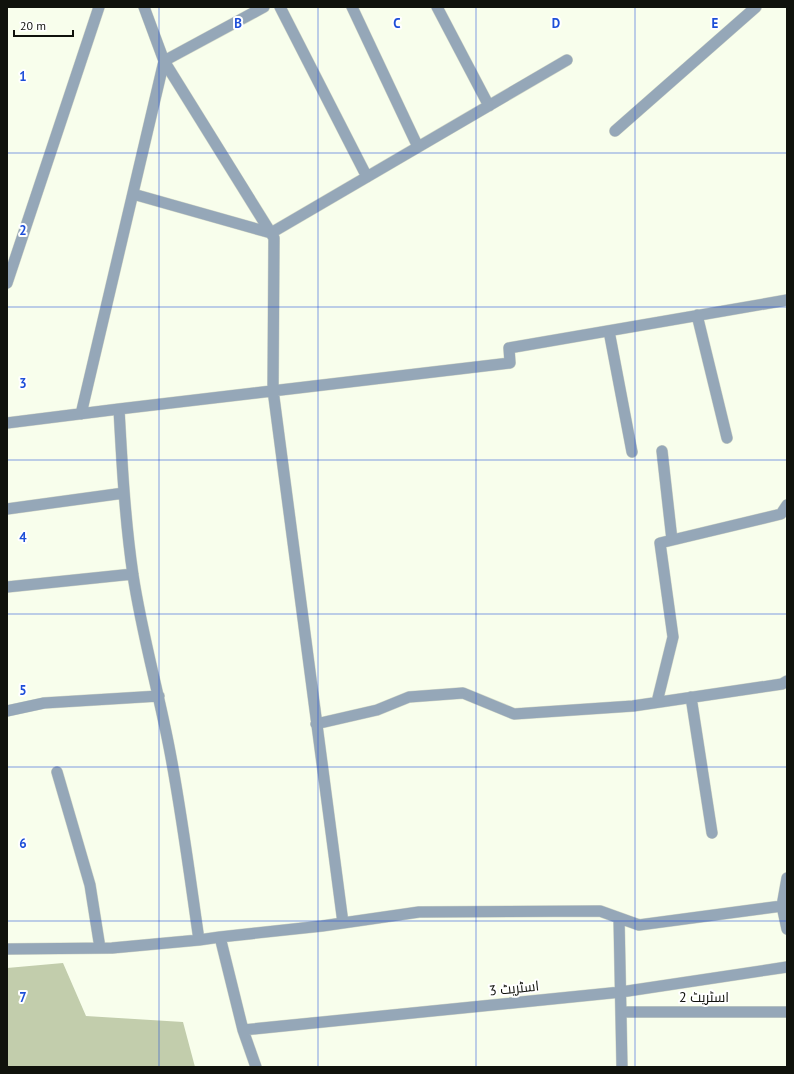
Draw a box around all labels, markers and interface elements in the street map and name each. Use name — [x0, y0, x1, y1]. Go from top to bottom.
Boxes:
scale bar — [14, 12, 73, 38]
text: B — [234, 15, 242, 32]
text: C — [393, 15, 401, 32]
text: D — [552, 15, 560, 32]
text: E — [712, 15, 719, 32]
text: 20 m — [20, 18, 46, 33]
text: 1 — [19, 68, 27, 85]
text: 2 — [19, 222, 27, 239]
text: 3 — [19, 375, 27, 392]
text: 4 — [19, 529, 27, 546]
text: 5 — [19, 682, 27, 699]
text: 6 — [19, 835, 27, 852]
street label: اسٹریٹ 3 — [488, 976, 540, 1000]
street label: اسٹریٹ 2 — [679, 988, 729, 1006]
text: 7 — [19, 989, 27, 1006]

